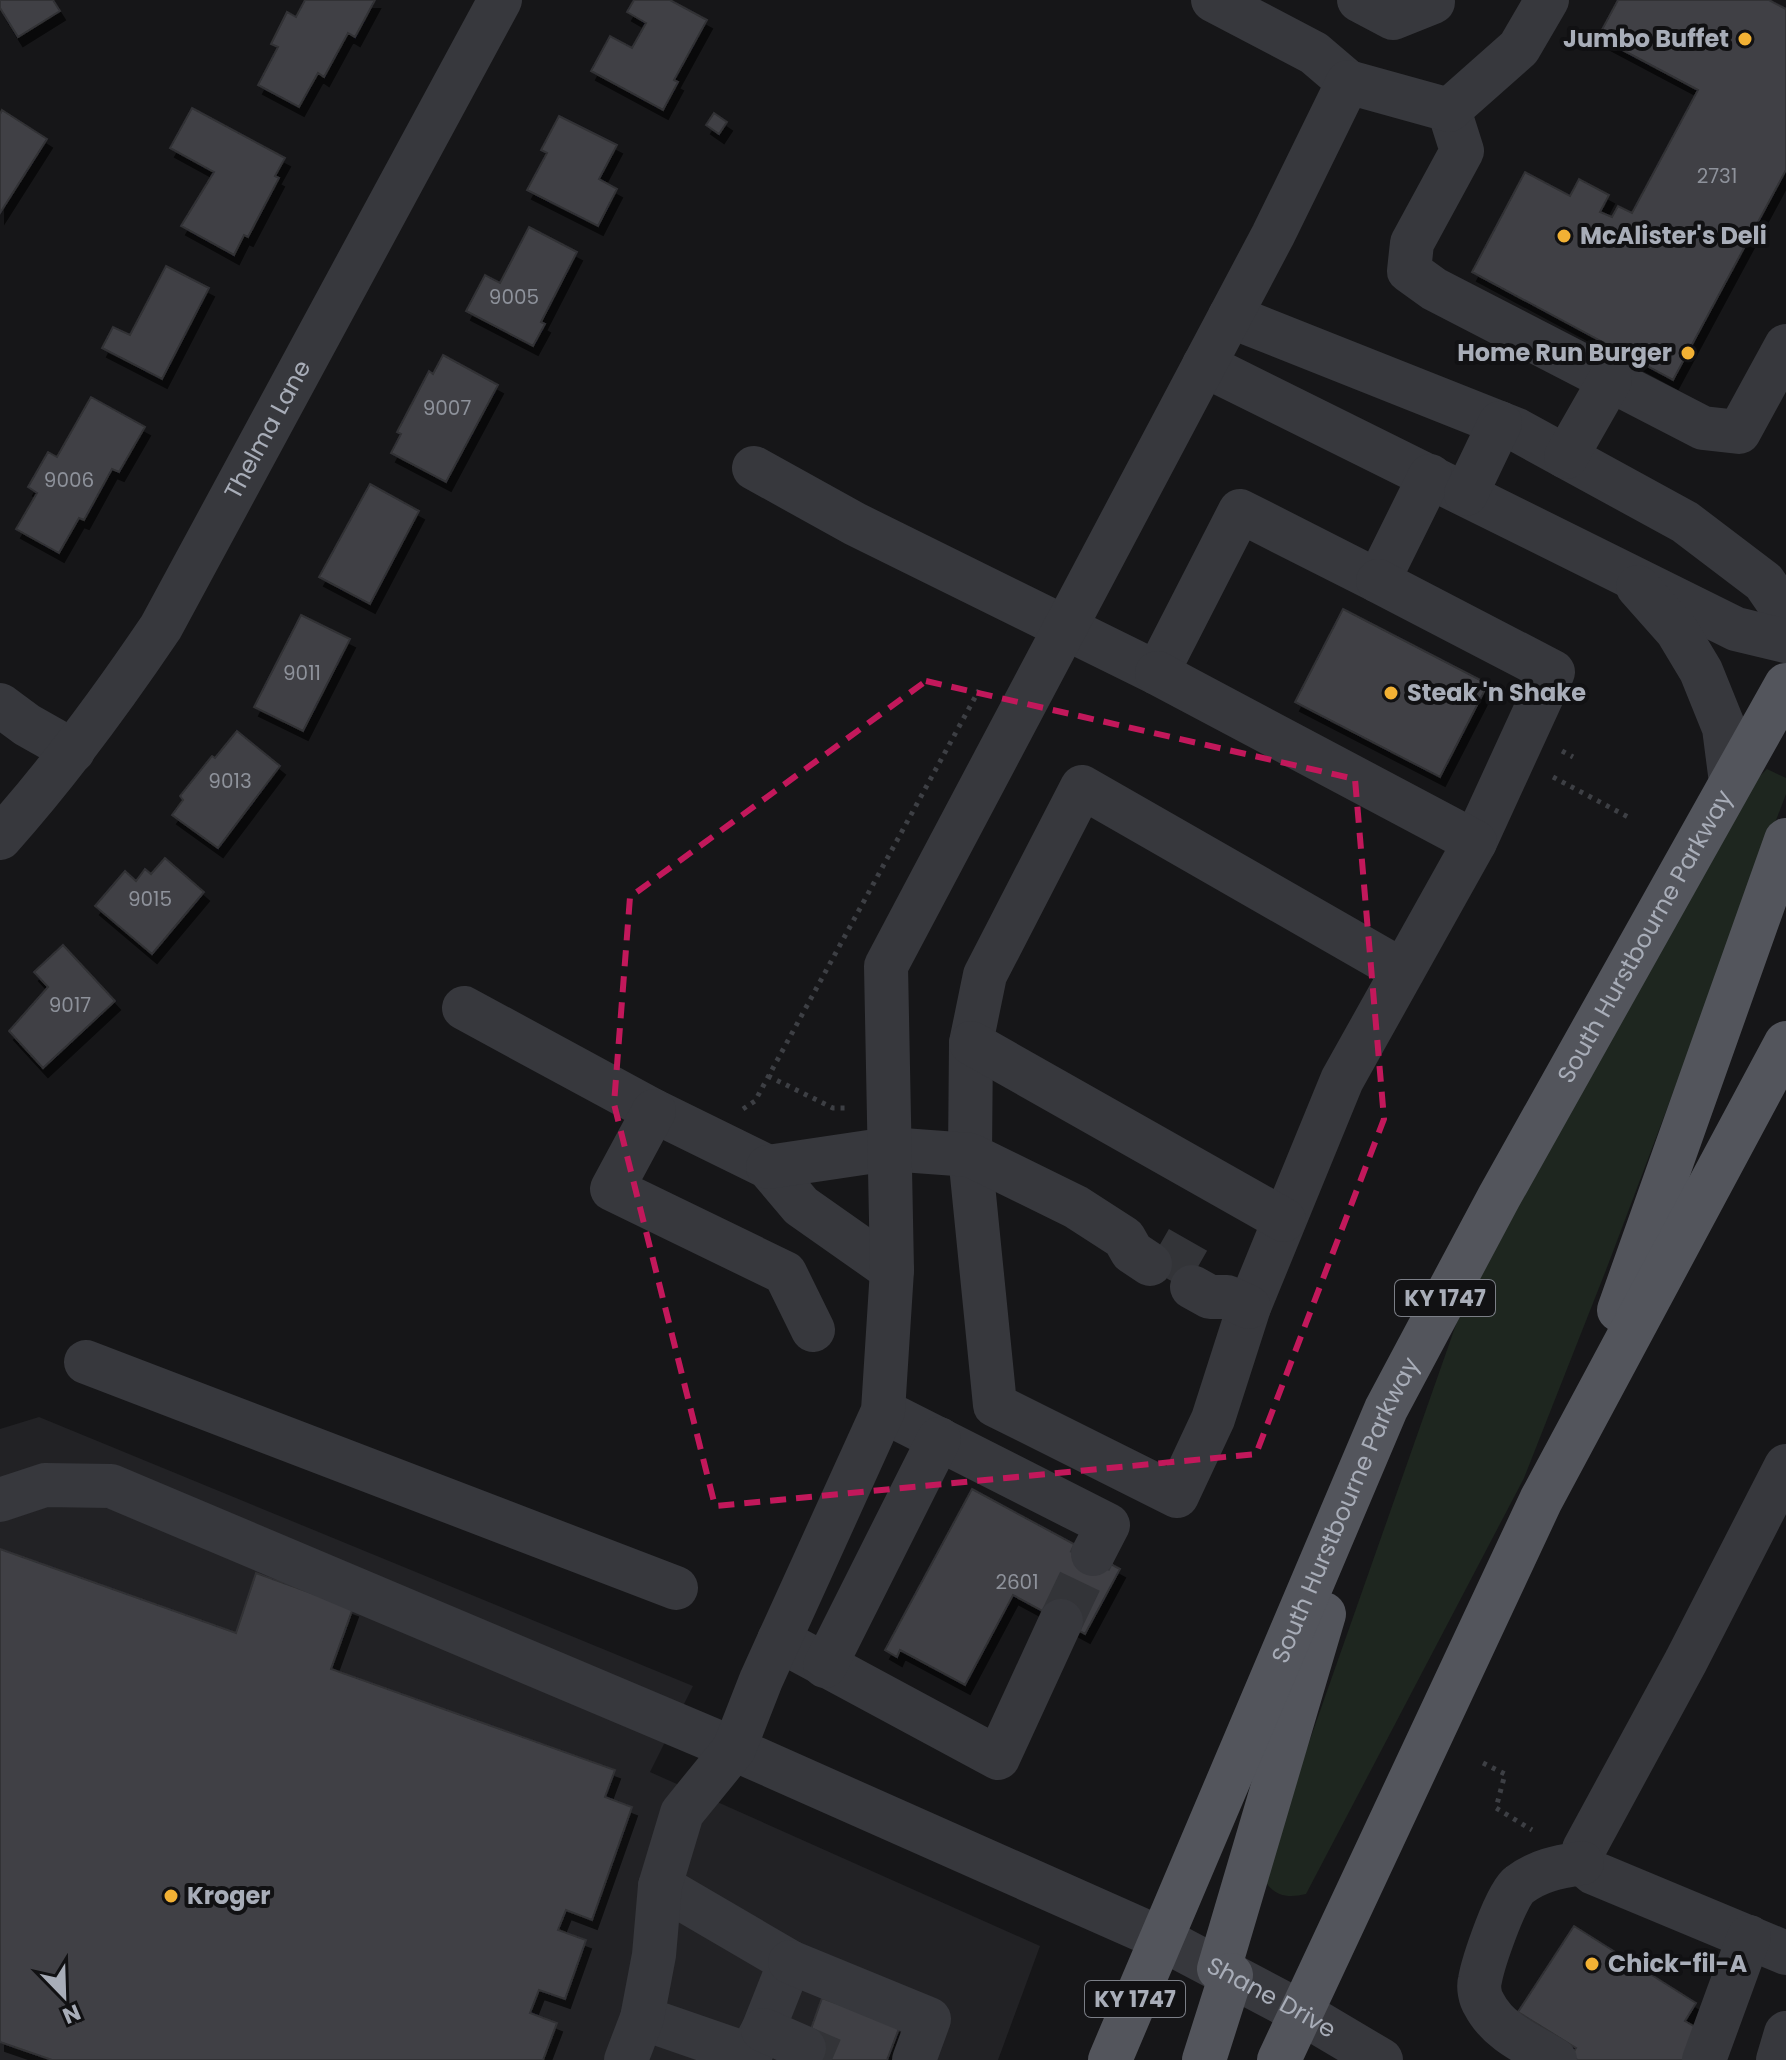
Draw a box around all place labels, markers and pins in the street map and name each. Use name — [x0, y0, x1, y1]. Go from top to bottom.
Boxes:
place label: Jumbo Buffet — [1563, 22, 1729, 55]
marker: Jumbo Buffet — [1736, 30, 1754, 48]
place label: McAlister's Deli — [1580, 219, 1767, 252]
marker: McAlister's Deli — [1555, 227, 1573, 245]
place label: Home Run Burger — [1457, 336, 1672, 369]
marker: Home Run Burger — [1679, 344, 1697, 362]
place label: Steak 'n Shake — [1407, 676, 1586, 709]
marker: Steak 'n Shake — [1382, 684, 1400, 702]
place label: Kroger — [187, 1879, 271, 1912]
marker: Kroger — [162, 1887, 180, 1905]
place label: Chick-fil-A — [1608, 1947, 1748, 1980]
marker: Chick-fil-A — [1583, 1955, 1601, 1973]

